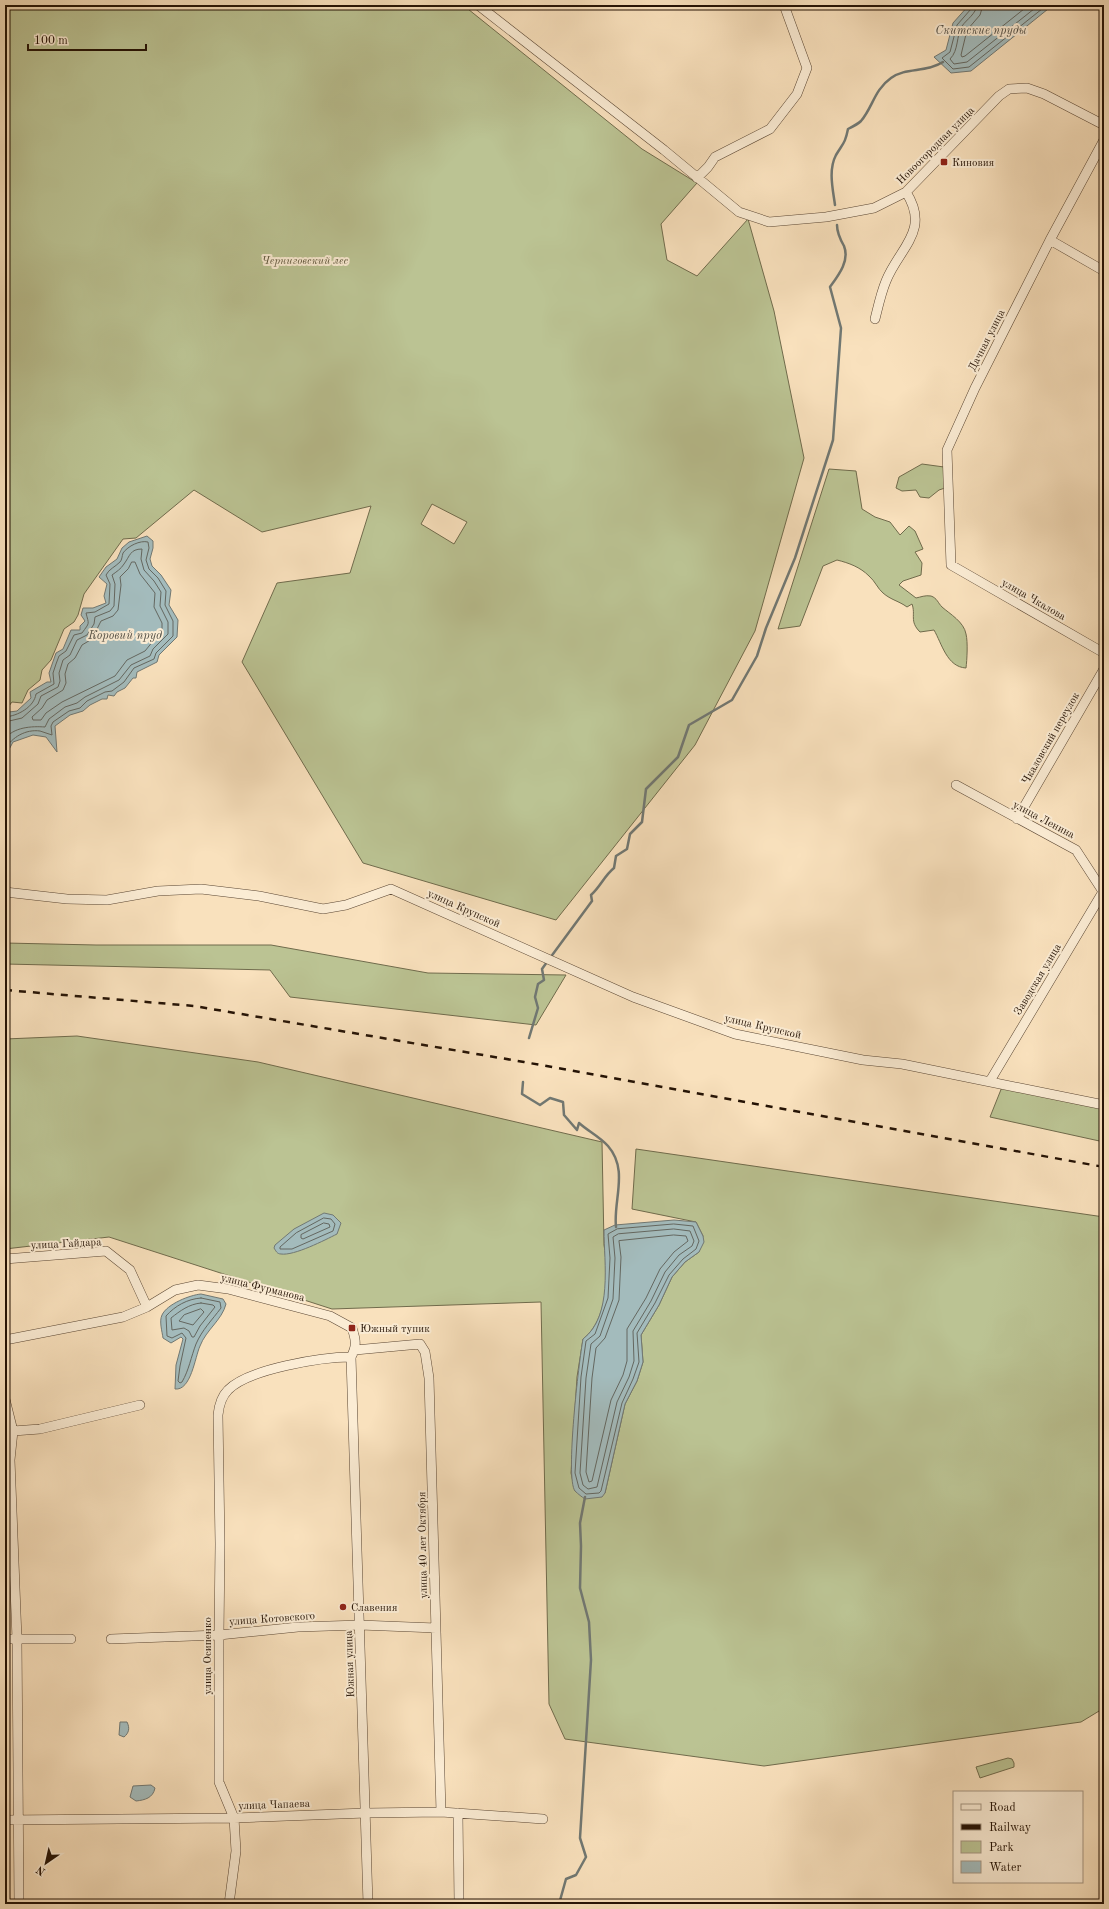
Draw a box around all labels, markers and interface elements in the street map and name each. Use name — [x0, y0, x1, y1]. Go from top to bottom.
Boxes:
water label: Скитские пруды — [935, 25, 1027, 37]
scale bar — [28, 26, 146, 52]
text: 100 m — [34, 35, 68, 47]
street label: Новоогородная улица — [895, 105, 977, 187]
marker: Киновия — [939, 157, 949, 167]
place label: Киновия — [952, 158, 995, 169]
park label: Черниговский лес — [262, 256, 349, 267]
street label: Дачная улица — [967, 308, 1008, 373]
street label: улица Чкалова — [999, 578, 1068, 623]
water label: Коровий пруд — [87, 630, 162, 642]
street label: Чкаловский переулок — [1021, 691, 1082, 787]
street label: улица Ленина — [1011, 799, 1077, 841]
street label: улица Крупской — [425, 888, 501, 930]
street label: Заводская улица — [1013, 942, 1064, 1017]
street label: улица Крупской — [723, 1013, 802, 1042]
street label: улица Гайдара — [30, 1237, 102, 1252]
street label: улица Фурманова — [220, 1273, 306, 1304]
marker: Южный тупик — [347, 1323, 357, 1333]
place label: Южный тупик — [360, 1324, 430, 1335]
street label: улица 40 лет Октября — [417, 1491, 430, 1599]
marker: Славения — [338, 1602, 348, 1612]
place label: Славения — [351, 1603, 398, 1614]
street label: улица Котовского — [229, 1611, 315, 1628]
street label: улица Осипенко — [203, 1617, 214, 1695]
street label: Южная улица — [344, 1630, 357, 1698]
legend — [953, 1791, 1083, 1883]
street label: улица Чапаева — [238, 1799, 311, 1812]
text: Road — [989, 1802, 1016, 1814]
text: Railway — [989, 1822, 1032, 1834]
text: Park — [989, 1842, 1014, 1854]
north arrow — [26, 1843, 66, 1883]
text: Water — [989, 1862, 1022, 1874]
text: N — [34, 1863, 48, 1877]

